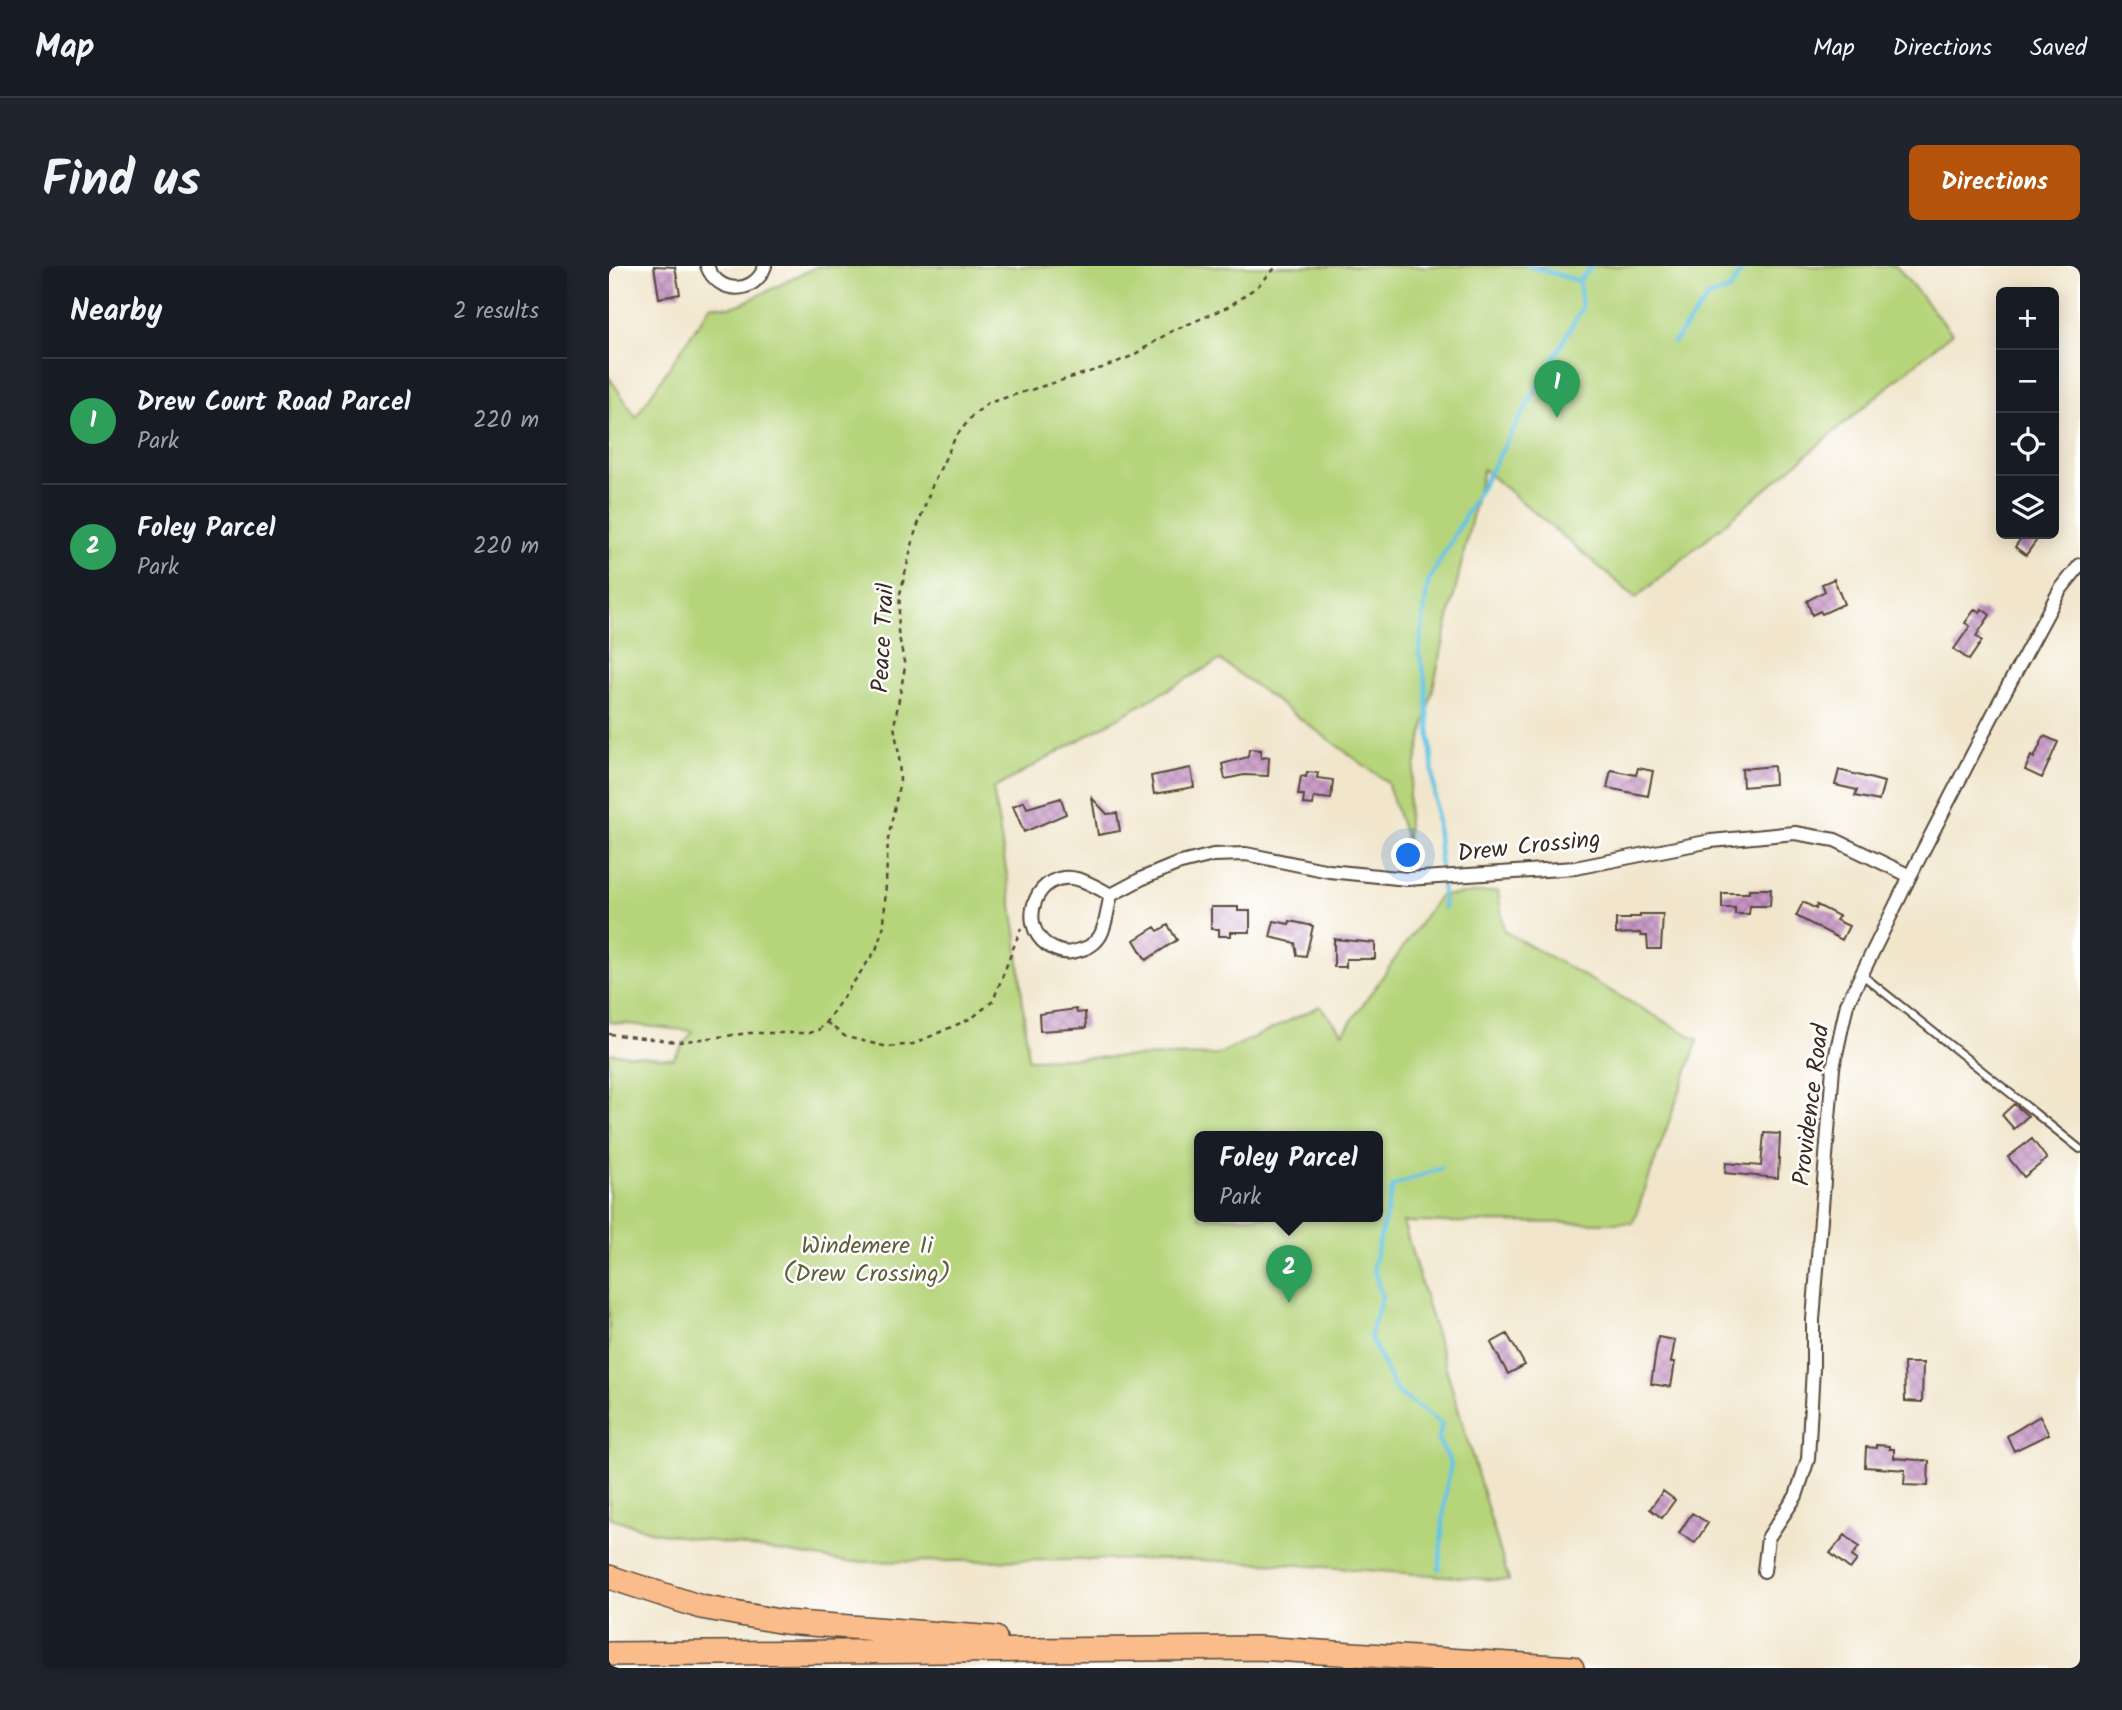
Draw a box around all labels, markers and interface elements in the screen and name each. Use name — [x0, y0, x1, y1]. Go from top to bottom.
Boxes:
text: Map — [35, 22, 95, 75]
text: Map — [1813, 29, 1855, 68]
text: Directions — [1893, 29, 1992, 68]
text: Saved — [2030, 29, 2087, 68]
text: Find us — [42, 143, 200, 221]
button: Directions — [1909, 145, 2080, 220]
map controls — [1996, 287, 2059, 539]
button: + — [1996, 287, 2059, 350]
text: Nearby — [70, 288, 162, 336]
text: 2 results — [453, 294, 539, 330]
button: − — [1996, 350, 2059, 413]
pin: 1 — [1534, 360, 1580, 418]
text: Drew Court Road Parcel — [137, 382, 411, 424]
text: 1 — [90, 403, 96, 439]
text: 220 m — [473, 403, 539, 439]
button: locate — [1996, 413, 2059, 476]
text: Park — [137, 424, 179, 460]
button: layers — [1996, 476, 2059, 539]
text: Foley Parcel — [137, 508, 275, 550]
text: 2 — [86, 529, 100, 565]
text: 220 m — [473, 529, 539, 565]
text: Park — [137, 550, 179, 586]
street label: Peace Trail — [862, 582, 906, 694]
street label: Drew Crossing — [1456, 820, 1602, 874]
your location — [1391, 838, 1425, 872]
street label: Providence Road — [1783, 1021, 1841, 1188]
popup — [1194, 1131, 1383, 1222]
text: Foley Parcel — [1219, 1138, 1358, 1180]
text: Park — [1219, 1180, 1261, 1216]
park label: Windemere Ii (Drew Crossing) — [783, 1227, 951, 1294]
pin: 2 — [1266, 1245, 1312, 1303]

